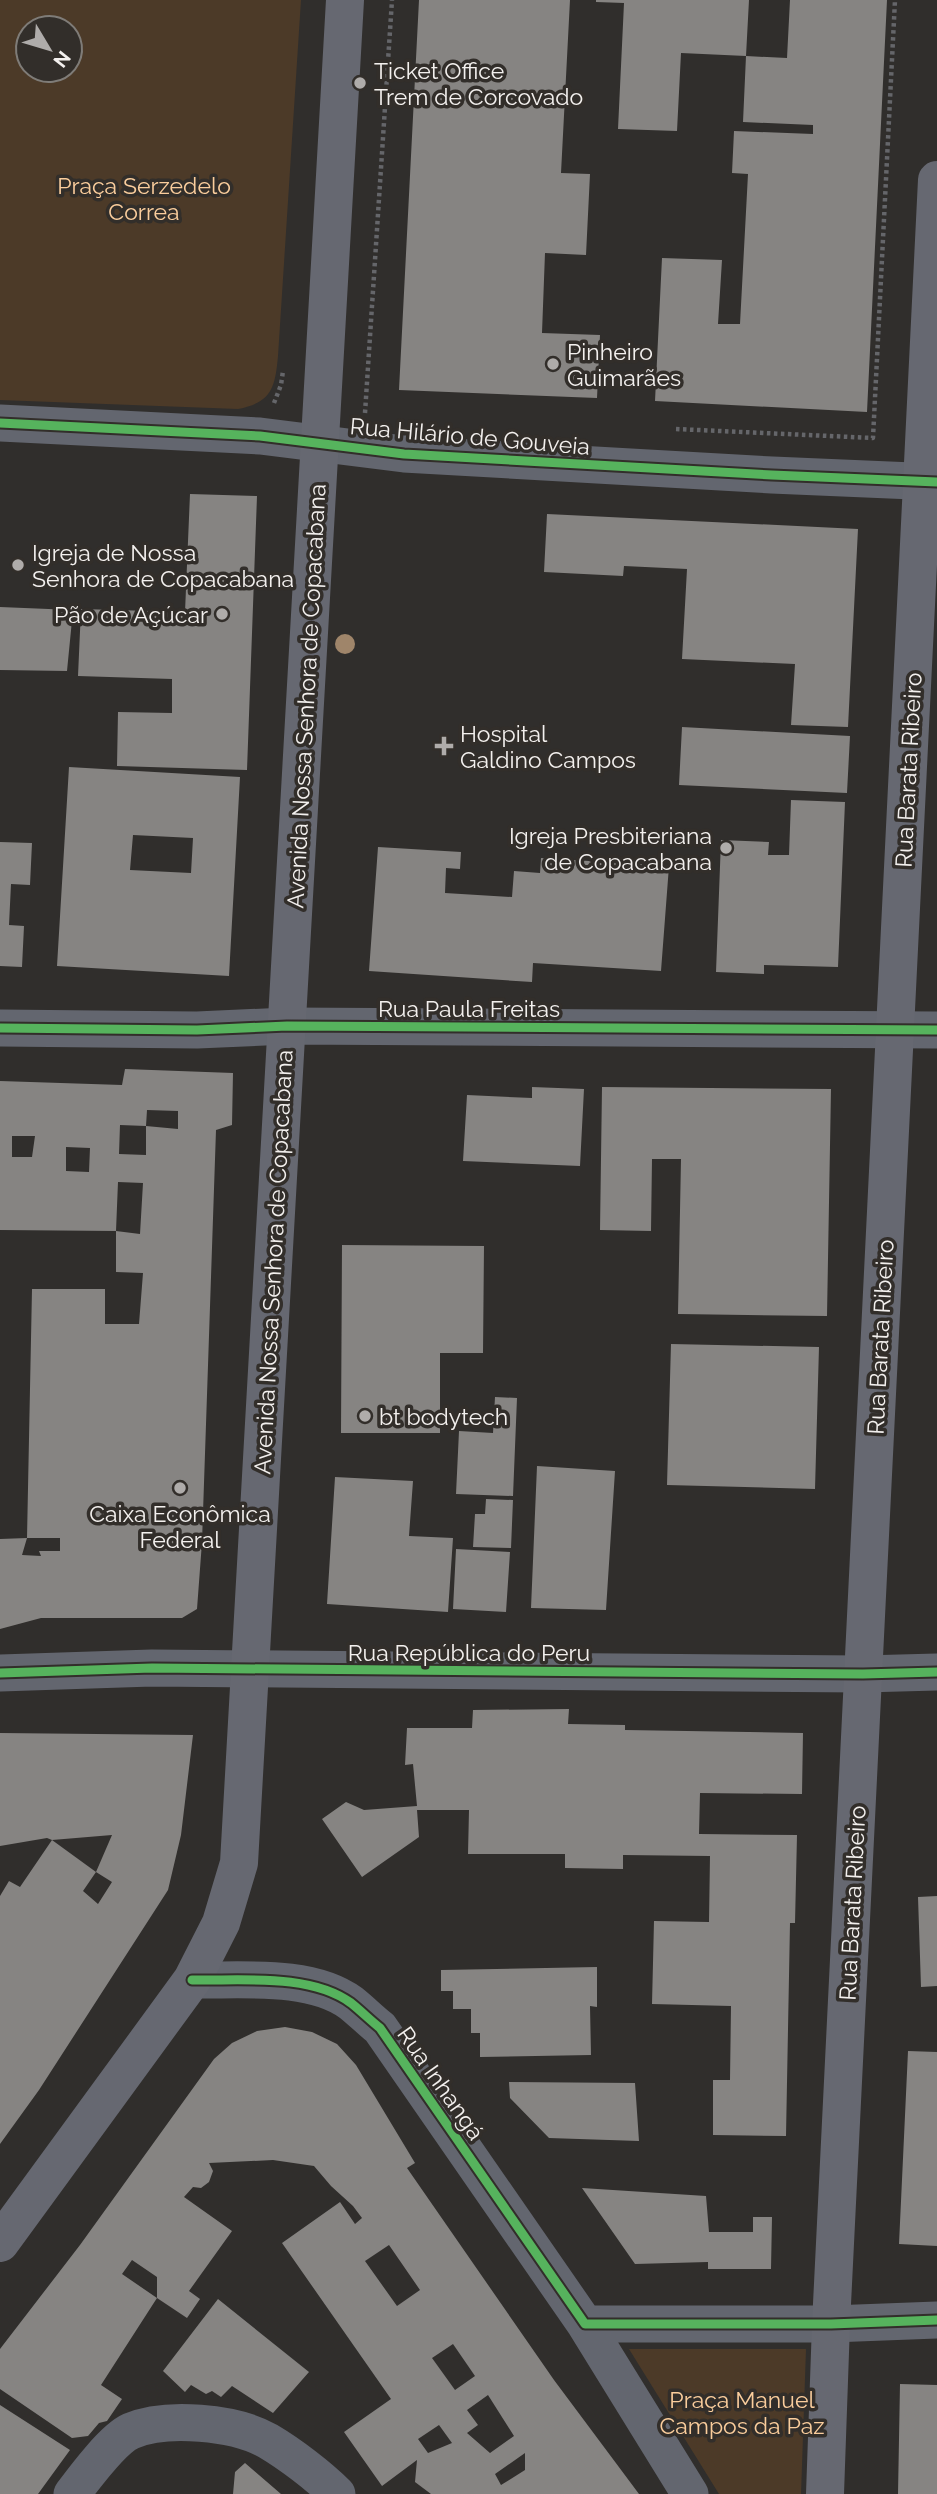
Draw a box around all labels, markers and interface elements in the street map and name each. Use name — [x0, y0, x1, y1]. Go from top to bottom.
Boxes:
north arrow — [14, 14, 84, 84]
text: N — [49, 47, 76, 72]
place label: Ticket Office Trem de Corcovado — [374, 57, 583, 110]
marker: Ticket Office Trem de Corcovado — [352, 75, 368, 91]
park label: Praça Serzedelo Correa — [57, 172, 231, 225]
place label: Pinheiro Guimarães — [567, 338, 681, 391]
marker: Pinheiro Guimarães — [545, 356, 561, 372]
street label: Rua Hilário de Gouveia — [349, 412, 591, 460]
street label: Avenida Nossa Senhora de Copacabana — [281, 483, 331, 909]
place label: Igreja de Nossa Senhora de Copacabana — [32, 539, 294, 592]
marker: Igreja de Nossa Senhora de Copacabana — [10, 557, 26, 573]
place label: Pão de Açúcar — [54, 601, 208, 628]
marker: Pão de Açúcar — [214, 606, 230, 622]
street label: Rua Barata Ribeiro — [889, 672, 927, 868]
place label: Hospital Galdino Campos — [460, 720, 636, 773]
marker: Hospital Galdino Campos — [434, 736, 454, 756]
place label: Igreja Presbiteriana de Copacabana — [509, 822, 712, 875]
marker: Igreja Presbiteriana de Copacabana — [718, 840, 734, 856]
street label: Rua Paula Freitas — [378, 995, 560, 1022]
street label: Avenida Nossa Senhora de Copacabana — [248, 1049, 298, 1475]
street label: Rua Barata Ribeiro — [861, 1239, 899, 1435]
place label: bt bodytech — [379, 1403, 508, 1430]
marker: bt bodytech — [357, 1408, 373, 1424]
marker: Caixa Econômica Federal — [172, 1480, 188, 1496]
place label: Caixa Econômica Federal — [89, 1500, 271, 1553]
street label: Rua República do Peru — [348, 1639, 590, 1666]
street label: Rua Barata Ribeiro — [833, 1805, 871, 2001]
street label: Rua Inhangá — [392, 2021, 490, 2145]
park label: Praça Manuel Campos da Paz — [659, 2386, 825, 2439]

